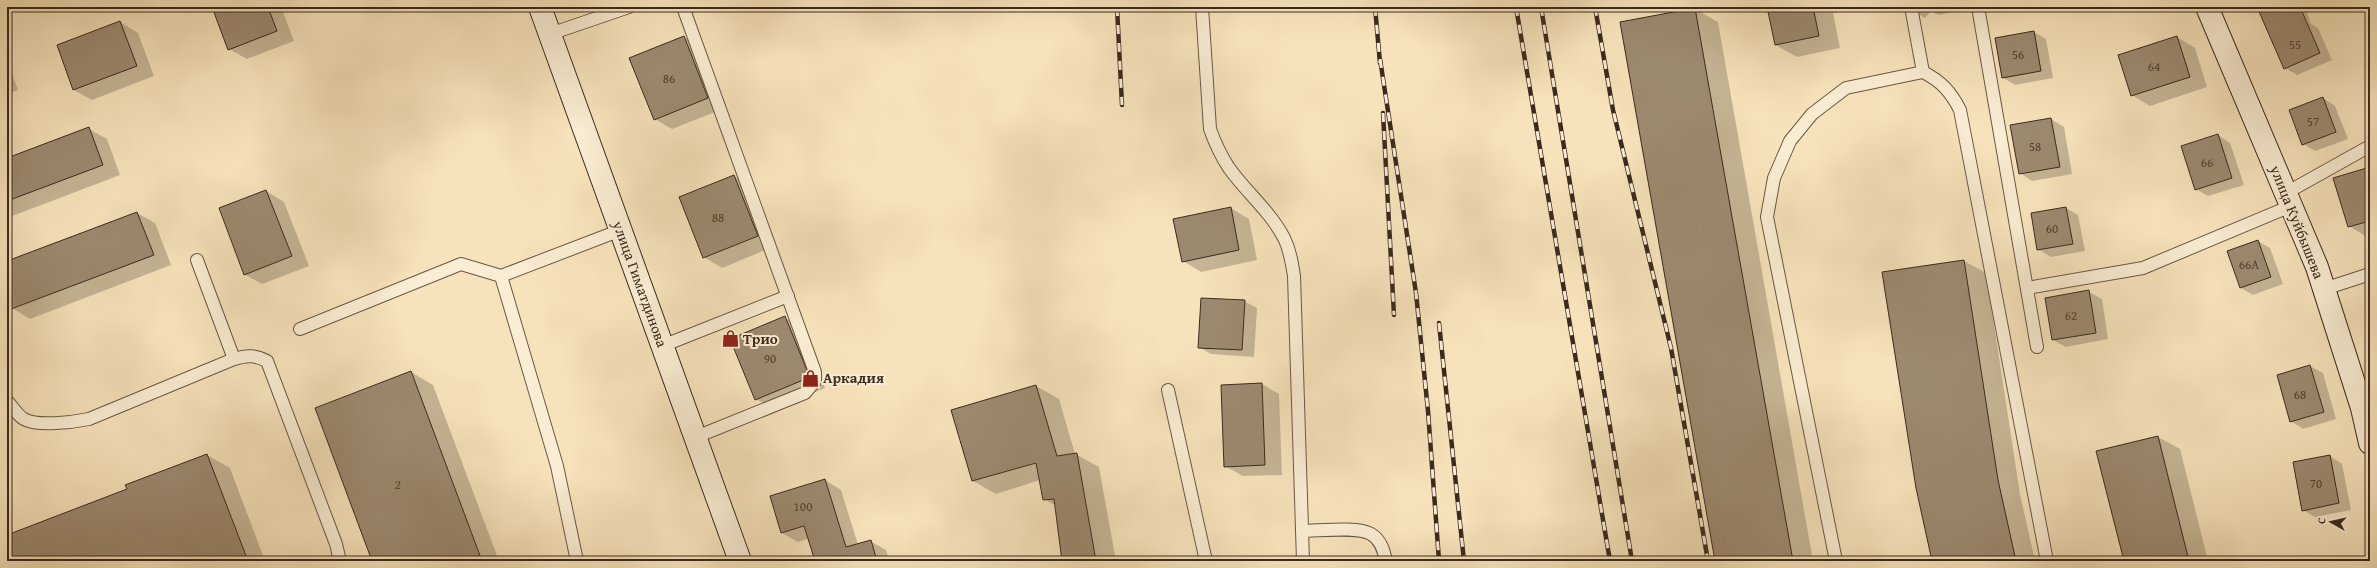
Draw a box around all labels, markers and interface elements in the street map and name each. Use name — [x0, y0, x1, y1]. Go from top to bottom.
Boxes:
house number: 55 — [2289, 35, 2301, 54]
house number: 56 — [2012, 45, 2024, 64]
house number: 64 — [2148, 57, 2160, 76]
house number: 86 — [663, 69, 675, 88]
house number: 57 — [2307, 112, 2319, 131]
house number: 58 — [2029, 137, 2041, 156]
house number: 66 — [2201, 153, 2213, 172]
street label: улица Куйбышева — [2265, 161, 2330, 282]
house number: 88 — [712, 208, 724, 227]
street label: улица Гиматдинова — [608, 217, 673, 351]
house number: 60 — [2046, 219, 2058, 238]
house number: 66А — [2239, 255, 2259, 274]
house number: 62 — [2065, 306, 2077, 325]
place label: Трио — [743, 328, 778, 349]
shop icon: Трио — [720, 329, 740, 349]
house number: 90 — [764, 349, 776, 368]
place label: Аркадия — [823, 367, 884, 388]
shop icon: Аркадия — [800, 368, 820, 388]
house number: 68 — [2294, 385, 2306, 404]
house number: 70 — [2310, 474, 2322, 493]
house number: 2 — [395, 475, 401, 494]
house number: 100 — [794, 497, 812, 516]
north arrow — [2311, 502, 2351, 542]
text: С — [2313, 516, 2329, 525]

